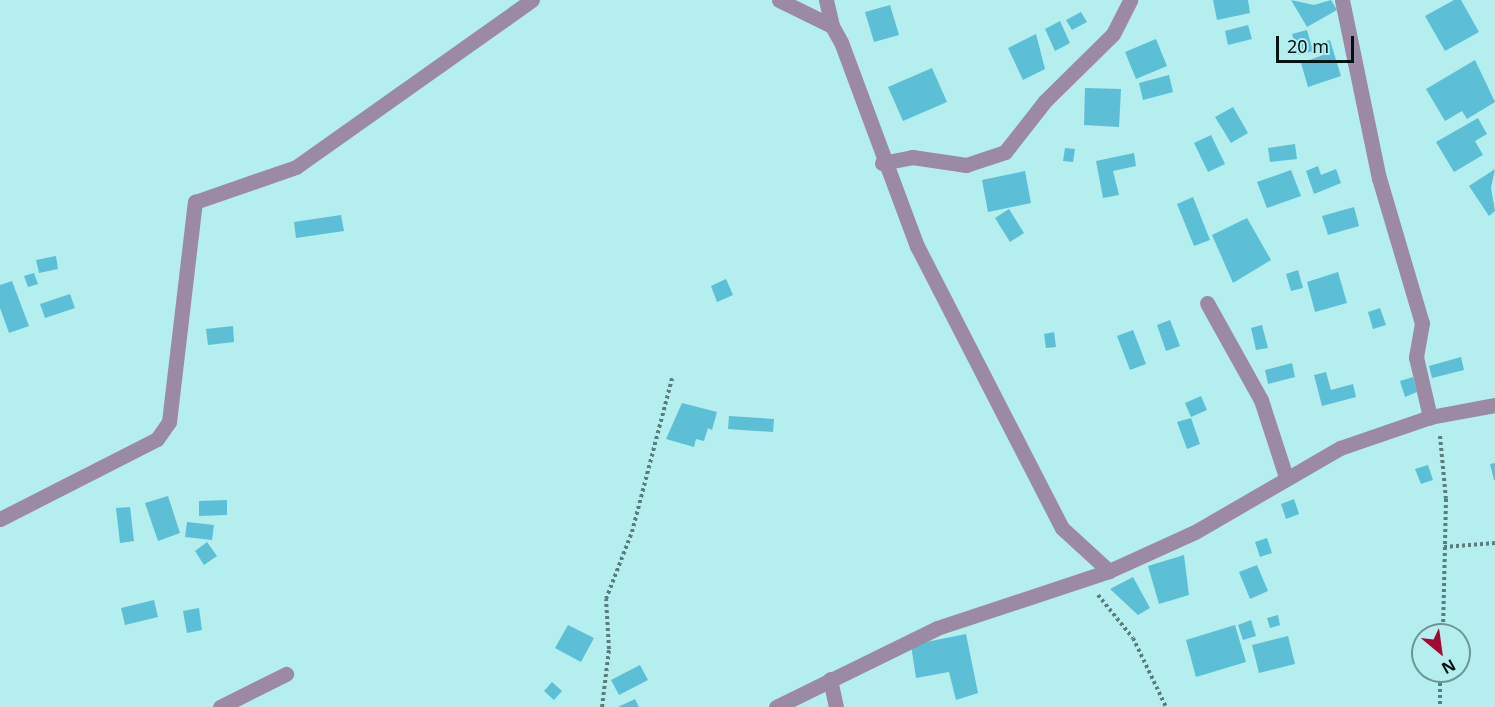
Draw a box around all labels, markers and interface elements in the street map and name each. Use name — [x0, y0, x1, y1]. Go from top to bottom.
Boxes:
scale bar — [1279, 24, 1357, 62]
text: 20 m — [1287, 34, 1329, 58]
north arrow — [1411, 623, 1471, 683]
text: N — [1438, 654, 1460, 680]

